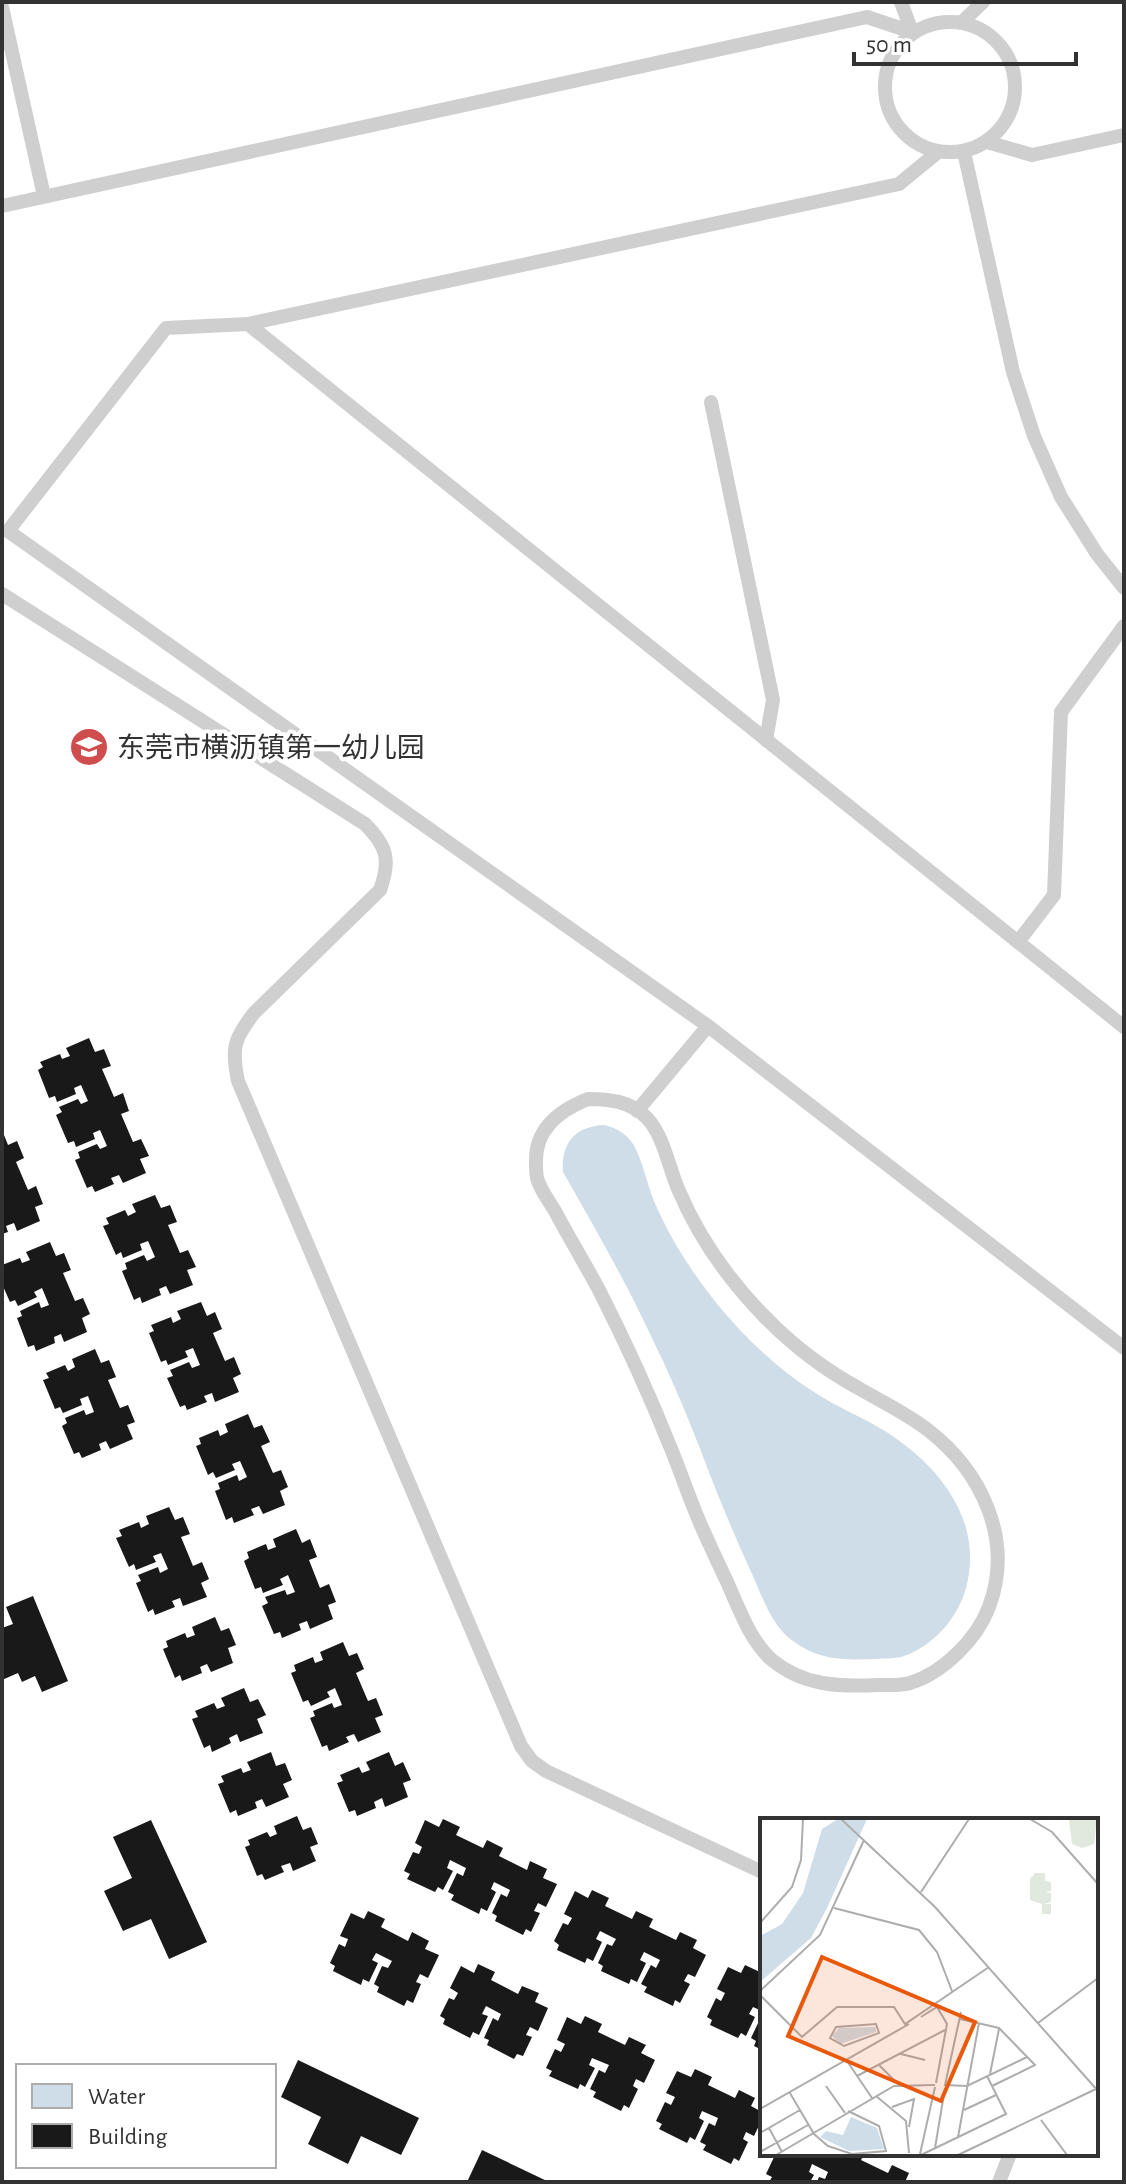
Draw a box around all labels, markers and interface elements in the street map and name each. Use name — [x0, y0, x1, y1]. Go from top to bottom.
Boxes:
scale bar — [854, 16, 1076, 66]
text: 50 m — [866, 33, 912, 57]
school or university icon: 东莞市横沥镇第一幼儿园 — [68, 726, 110, 768]
place label: 东莞市横沥镇第一幼儿园 — [117, 733, 425, 763]
inset map — [760, 1818, 1098, 2156]
legend — [16, 2064, 276, 2168]
text: Water — [88, 2085, 146, 2109]
text: Building — [88, 2125, 167, 2149]

